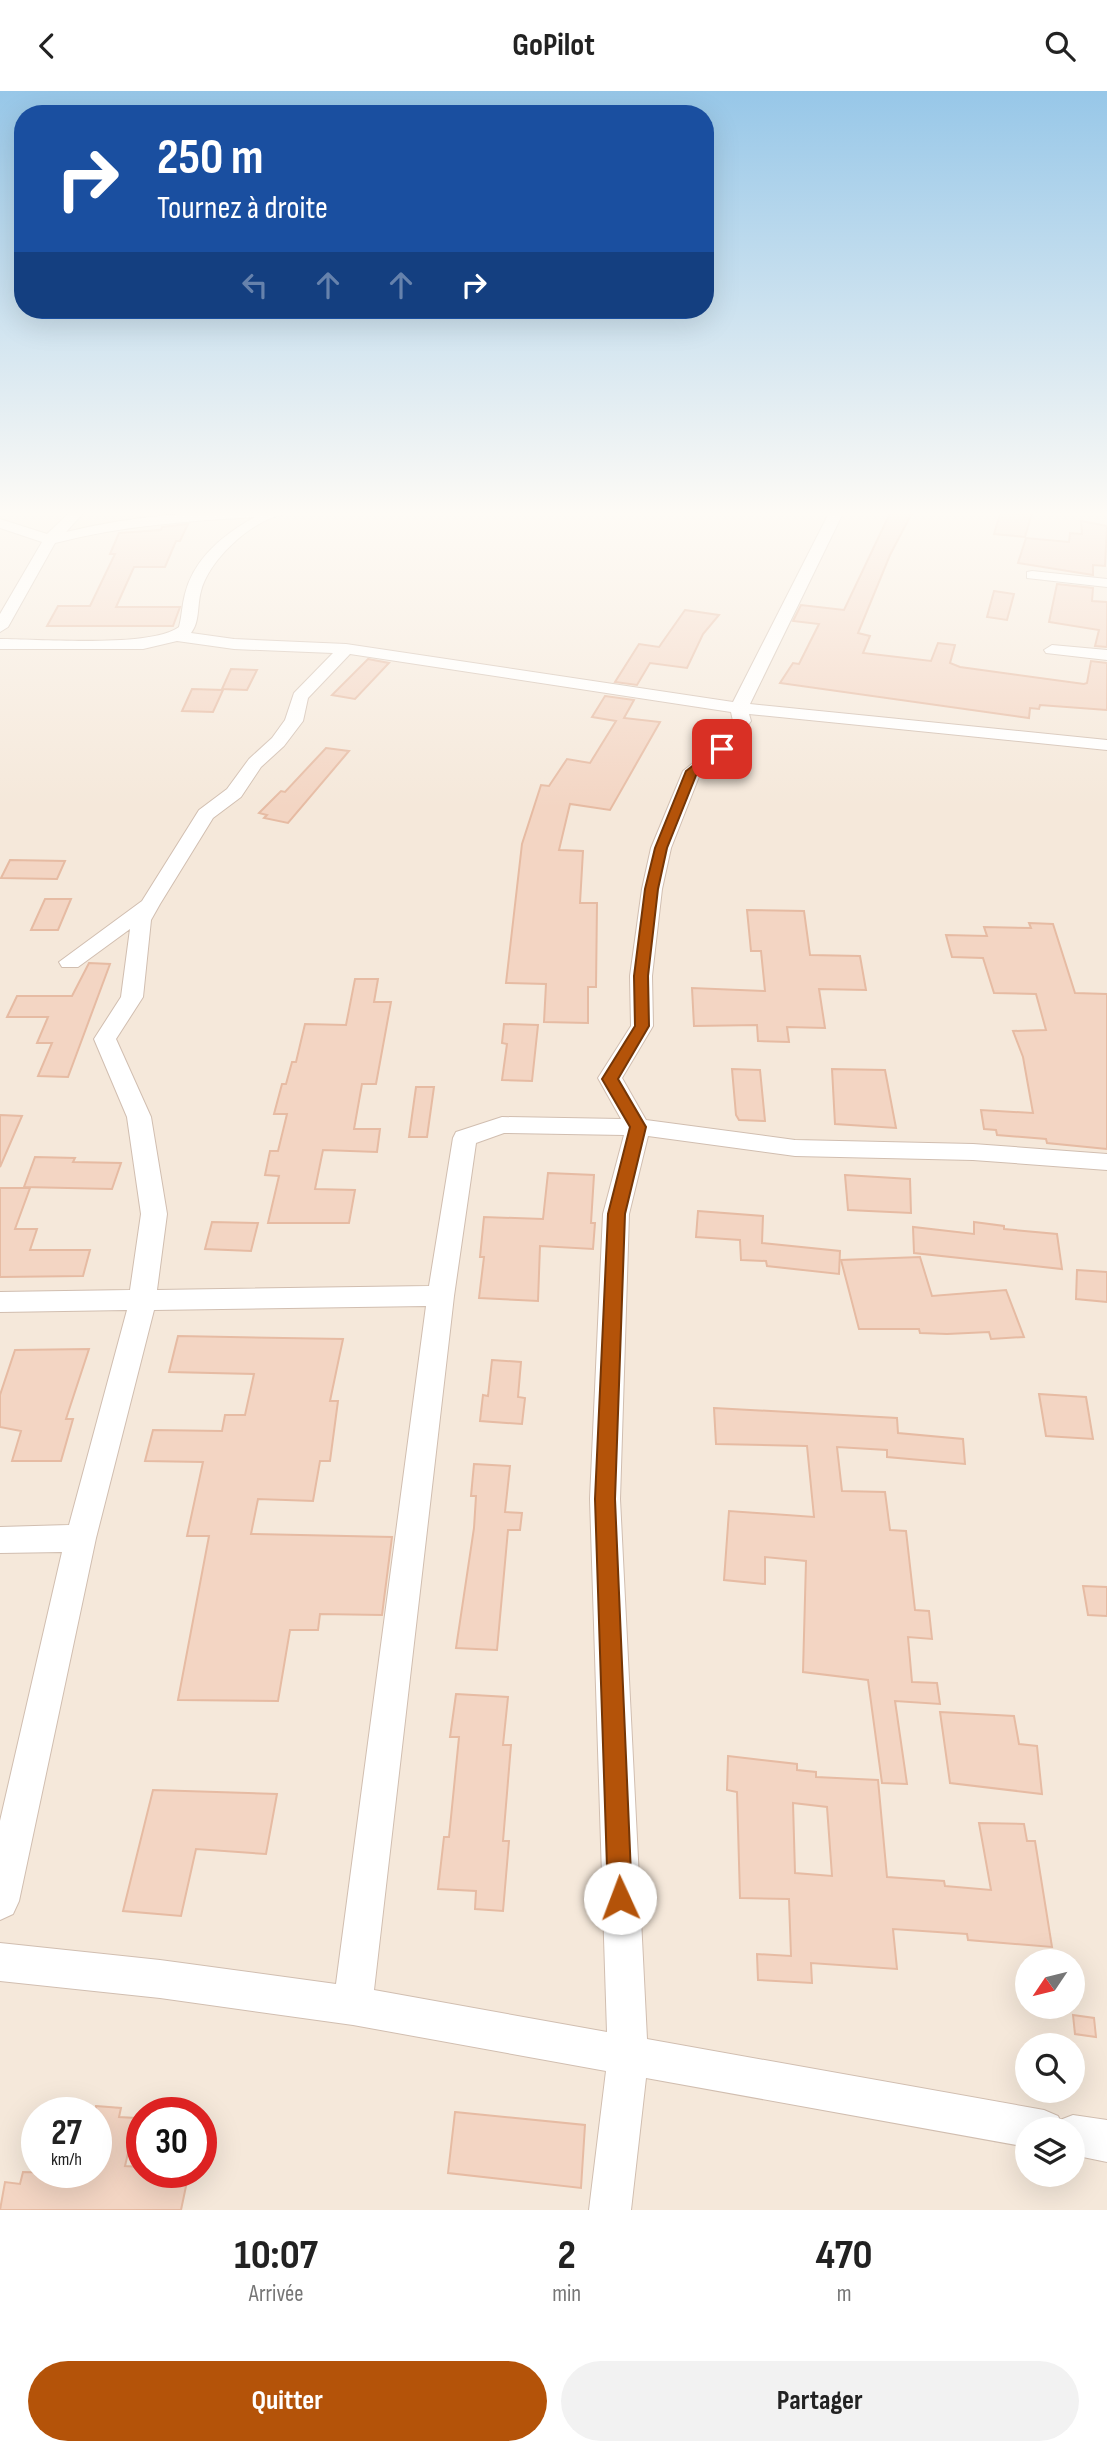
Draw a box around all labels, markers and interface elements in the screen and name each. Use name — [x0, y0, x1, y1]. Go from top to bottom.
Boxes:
text: GoPilot — [512, 26, 595, 65]
icon: back — [28, 27, 66, 65]
icon: search — [1041, 27, 1079, 65]
text: 250 m — [157, 129, 263, 188]
icon: right — [42, 133, 133, 224]
text: Tournez à droite — [157, 189, 328, 228]
icon: left — [236, 266, 274, 304]
icon: ahead — [309, 266, 347, 304]
icon: ahead — [382, 266, 420, 304]
icon: right — [455, 266, 493, 304]
pin — [692, 719, 752, 779]
icon: arrive — [703, 730, 741, 768]
position arrow — [583, 1861, 657, 1935]
north arrow — [1015, 1949, 1085, 2019]
map controls — [1015, 1949, 1085, 2187]
button: search — [1015, 2033, 1085, 2103]
speed limit sign: 30 — [126, 2097, 217, 2188]
text: 27 — [51, 2112, 82, 2155]
button: layers — [1015, 2117, 1085, 2187]
text: km/h — [51, 2149, 82, 2170]
text: 10:07 — [234, 2230, 318, 2281]
text: 2 — [558, 2230, 576, 2281]
text: 470 — [815, 2230, 873, 2281]
text: Arrivée — [249, 2280, 304, 2308]
text: min — [552, 2280, 581, 2308]
text: m — [837, 2280, 851, 2308]
button: Quitter — [28, 2361, 547, 2441]
button: Partager — [561, 2361, 1079, 2441]

